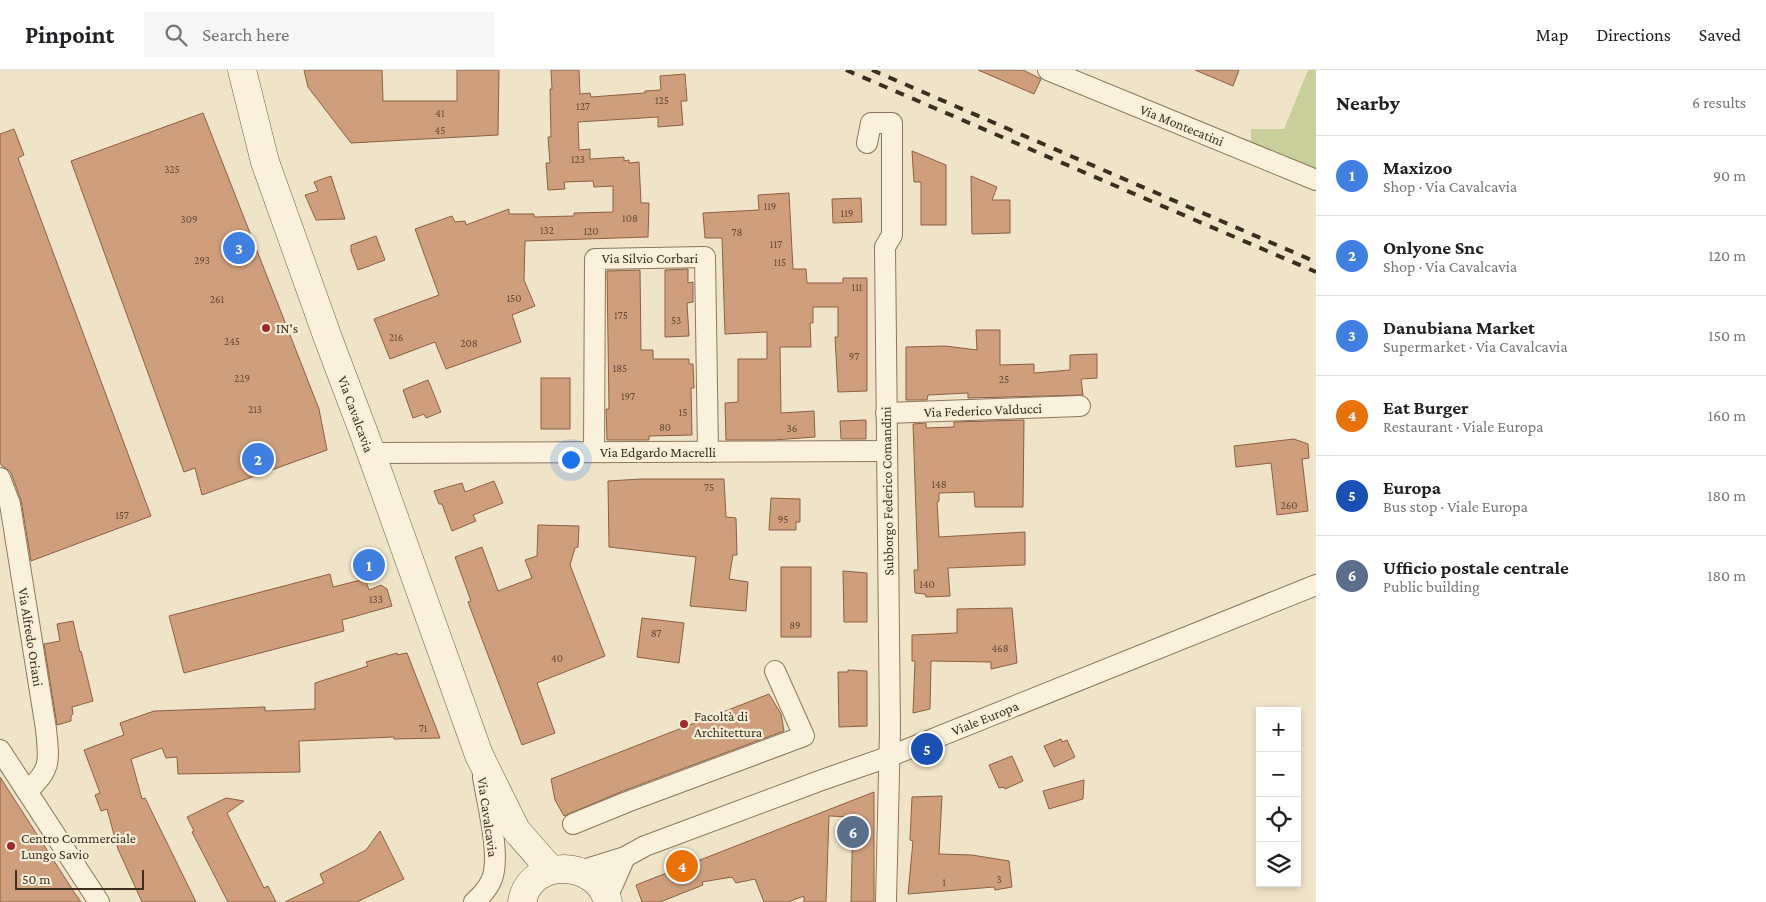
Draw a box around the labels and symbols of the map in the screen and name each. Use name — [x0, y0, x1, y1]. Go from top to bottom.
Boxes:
house number: 125 — [655, 94, 669, 106]
house number: 127 — [576, 100, 590, 112]
street label: Via Montecatini — [1138, 101, 1227, 149]
house number: 41 — [435, 107, 445, 119]
house number: 45 — [435, 124, 445, 136]
house number: 123 — [571, 153, 585, 165]
house number: 325 — [164, 163, 180, 175]
house number: 119 — [764, 200, 776, 212]
house number: 119 — [841, 207, 853, 219]
house number: 108 — [622, 212, 638, 224]
house number: 309 — [180, 213, 198, 225]
house number: 132 — [540, 224, 554, 236]
house number: 120 — [583, 225, 599, 237]
house number: 78 — [732, 226, 743, 238]
pin: 3 — [223, 229, 255, 267]
house number: 117 — [770, 238, 782, 250]
street label: Via Silvio Corbari — [602, 250, 699, 266]
house number: 293 — [194, 254, 210, 266]
house number: 115 — [774, 256, 786, 268]
house number: 111 — [852, 281, 863, 293]
house number: 150 — [506, 292, 522, 304]
house number: 261 — [210, 293, 225, 305]
house number: 175 — [614, 309, 628, 321]
house number: 53 — [671, 314, 681, 326]
place label: IN's — [276, 320, 298, 336]
marker: IN's — [260, 322, 272, 334]
house number: 216 — [389, 331, 403, 343]
house number: 245 — [224, 335, 240, 347]
house number: 208 — [460, 337, 478, 349]
house number: 97 — [849, 350, 859, 362]
house number: 185 — [613, 362, 627, 374]
house number: 229 — [234, 372, 250, 384]
street label: Via Cavalcavia — [335, 373, 377, 455]
house number: 25 — [999, 373, 1009, 385]
house number: 197 — [621, 390, 635, 402]
street label: Via Federico Valducci — [924, 400, 1043, 420]
house number: 213 — [248, 403, 262, 415]
house number: 15 — [679, 406, 687, 418]
street label: Subborgo Federico Comandini — [878, 406, 896, 576]
house number: 80 — [659, 421, 671, 433]
house number: 36 — [787, 422, 797, 434]
pin: 2 — [242, 440, 274, 478]
street label: Via Edgardo Macrelli — [600, 444, 716, 460]
your location — [558, 447, 584, 473]
house number: 148 — [931, 478, 947, 490]
house number: 75 — [704, 481, 714, 493]
house number: 260 — [1280, 499, 1298, 511]
house number: 157 — [115, 509, 129, 521]
house number: 95 — [778, 513, 788, 525]
pin: 1 — [353, 546, 385, 584]
house number: 140 — [919, 578, 935, 590]
street label: Via Alfredo Oriani — [15, 586, 47, 688]
house number: 133 — [369, 593, 383, 605]
house number: 89 — [789, 619, 801, 631]
house number: 87 — [651, 627, 661, 639]
house number: 468 — [991, 642, 1009, 654]
house number: 40 — [551, 652, 563, 664]
street label: Viale Europa — [949, 697, 1021, 739]
place label: Facoltà di Architettura — [694, 708, 763, 740]
marker: Facoltà di Architettura — [678, 718, 690, 730]
house number: 71 — [419, 722, 428, 734]
pin: 5 — [911, 730, 943, 768]
street label: Via Cavalcavia — [474, 776, 502, 858]
pin: 6 — [837, 813, 869, 851]
place label: Centro Commerciale Lungo Savio — [21, 830, 136, 862]
marker: Centro Commerciale Lungo Savio — [5, 840, 17, 852]
pin: 4 — [666, 847, 698, 885]
scale bar — [15, 867, 144, 890]
house number: 3 — [996, 873, 1002, 885]
house number: 1 — [942, 876, 946, 888]

